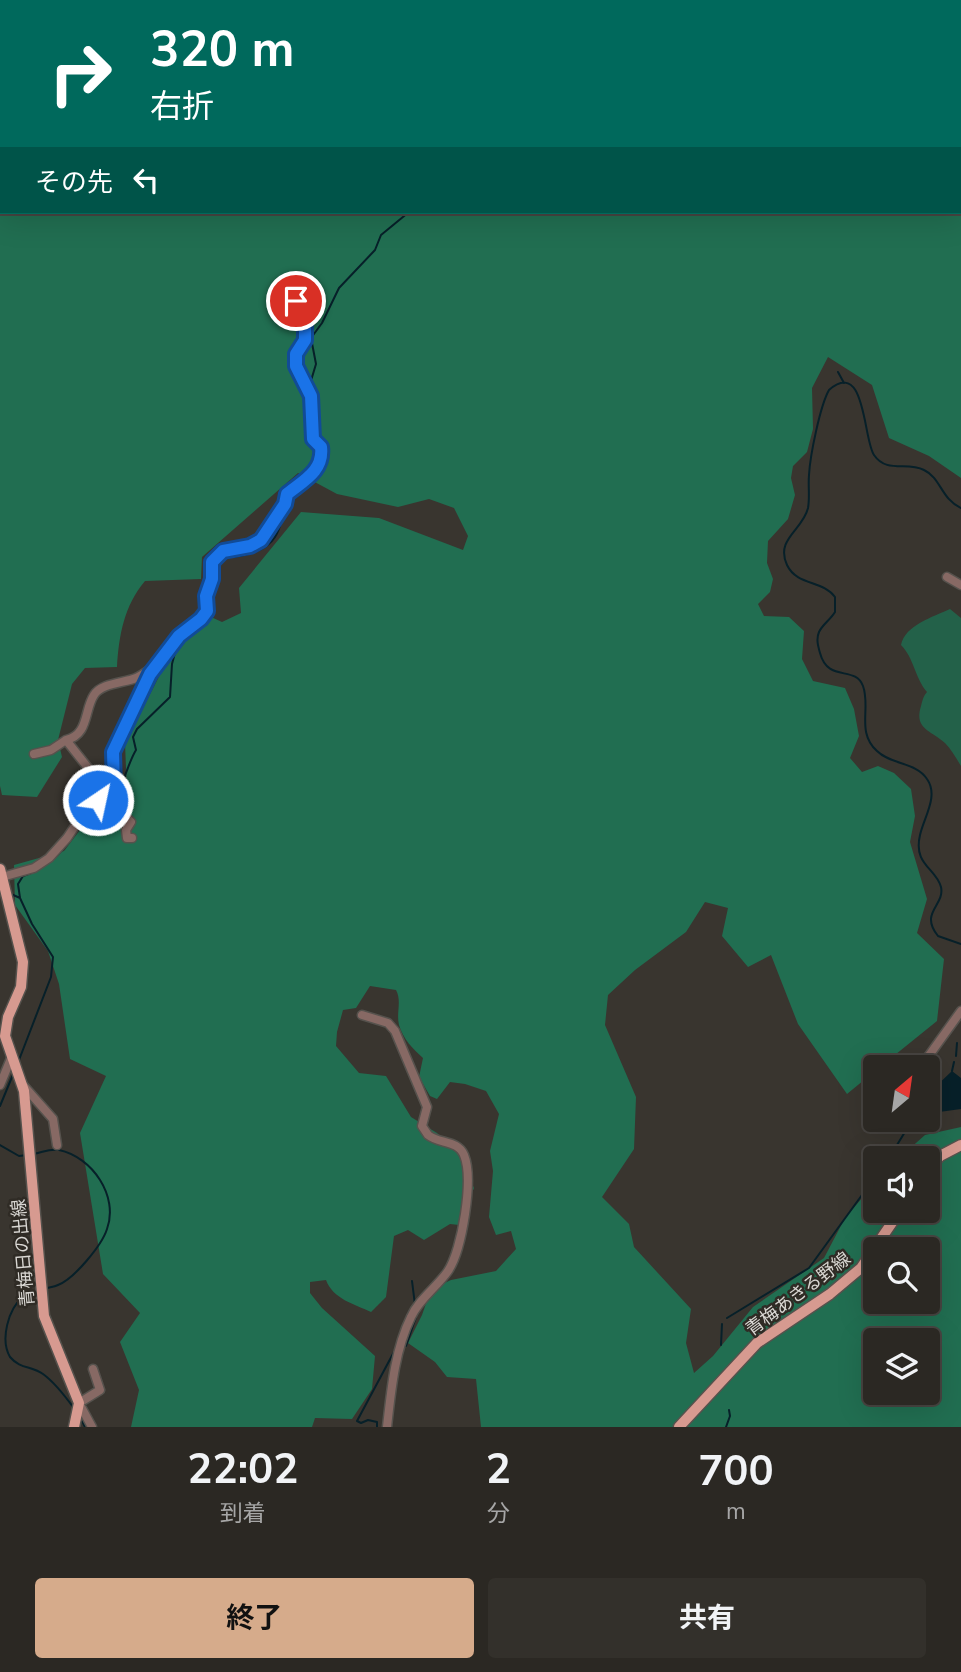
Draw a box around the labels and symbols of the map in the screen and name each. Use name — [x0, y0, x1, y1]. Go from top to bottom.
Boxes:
pin — [266, 271, 326, 331]
position arrow — [61, 763, 135, 837]
north arrow — [863, 1055, 940, 1132]
street label: 青梅日の出線 — [6, 1198, 40, 1308]
street label: 青梅あきる野線 — [741, 1247, 855, 1341]

